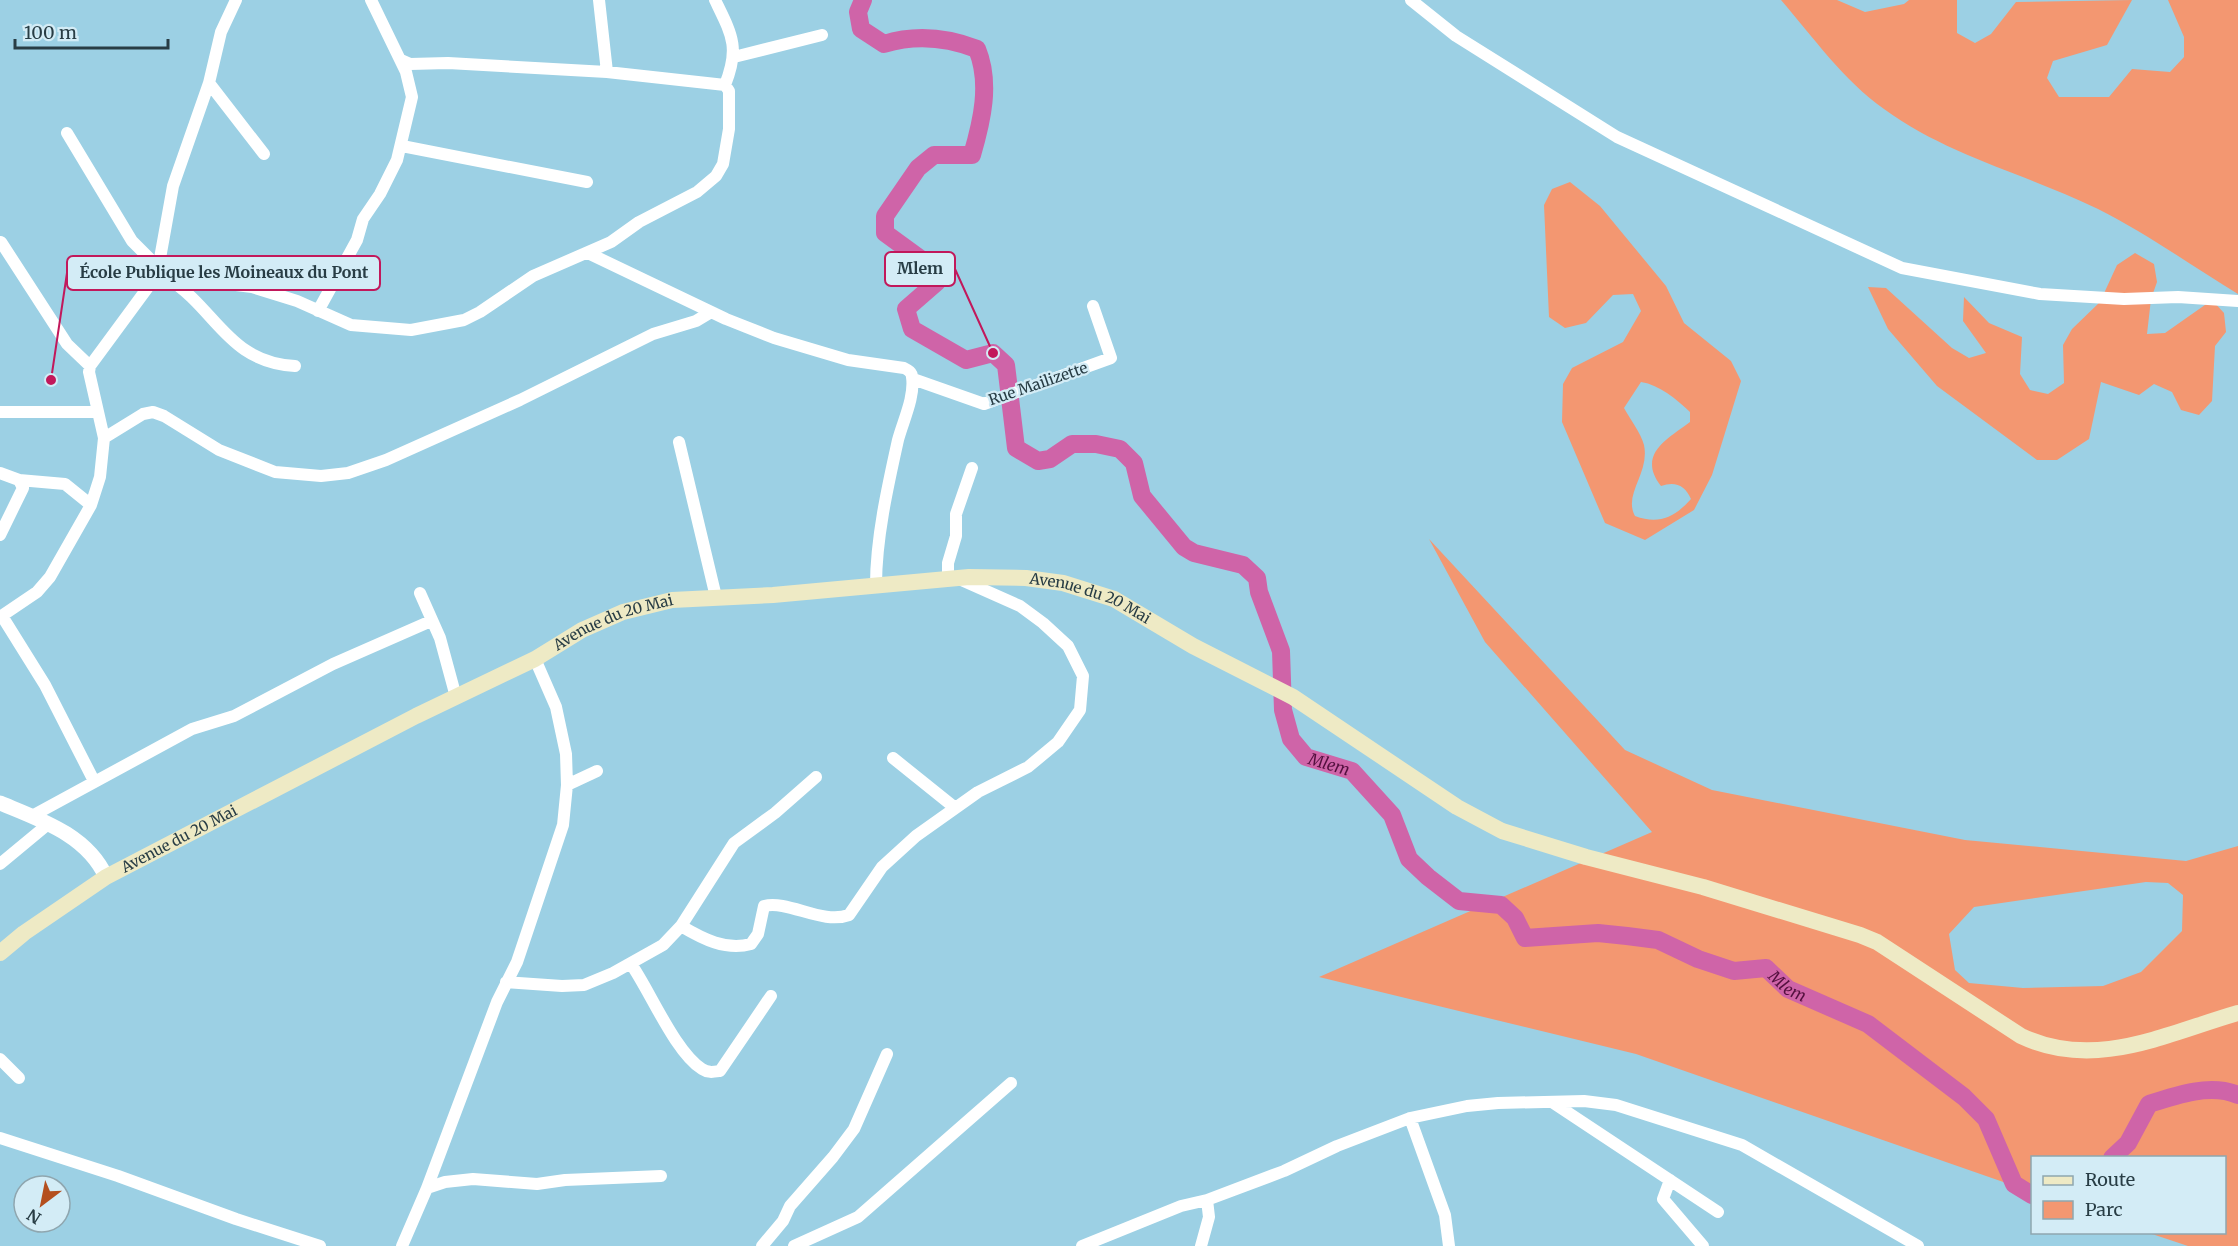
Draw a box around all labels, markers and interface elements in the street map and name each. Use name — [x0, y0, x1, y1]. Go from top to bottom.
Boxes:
scale bar — [15, 12, 168, 50]
text: 100 m — [24, 21, 77, 44]
callout: Mlem — [885, 252, 955, 286]
callout: École Publique les Moineaux du Pont — [67, 256, 380, 290]
text: Mlem — [897, 258, 943, 278]
text: École Publique les Moineaux du Pont — [79, 262, 369, 282]
street label: Rue Mailizette — [986, 358, 1090, 409]
street label: Avenue du 20 Mai — [1028, 568, 1154, 628]
street label: Avenue du 20 Mai — [549, 590, 675, 655]
water label: Mlem — [1305, 748, 1352, 780]
street label: Avenue du 20 Mai — [117, 801, 240, 877]
water label: Mlem — [1764, 965, 1810, 1006]
legend — [2031, 1156, 2226, 1234]
text: Route — [2085, 1168, 2135, 1191]
north arrow — [12, 1174, 72, 1234]
text: Parc — [2085, 1198, 2123, 1221]
text: N — [23, 1205, 45, 1229]

